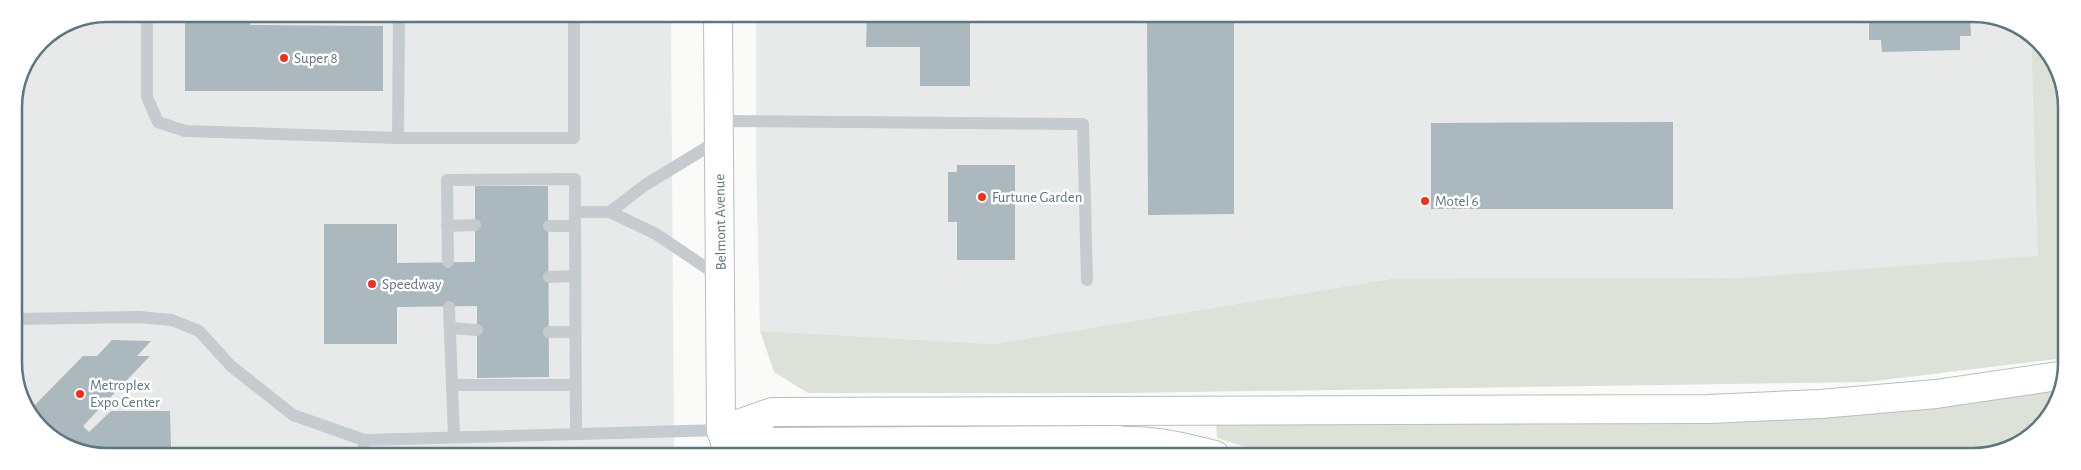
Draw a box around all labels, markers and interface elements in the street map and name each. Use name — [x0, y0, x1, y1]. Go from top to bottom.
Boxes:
place label: Super 8 — [294, 51, 338, 66]
marker: Super 8 — [278, 52, 290, 64]
street label: Belmont Avenue — [712, 174, 729, 270]
place label: Furtune Garden — [992, 190, 1082, 205]
marker: Furtune Garden — [976, 191, 988, 203]
place label: Motel 6 — [1435, 194, 1479, 209]
marker: Motel 6 — [1419, 195, 1431, 207]
place label: Speedway — [382, 277, 442, 292]
marker: Speedway — [366, 278, 378, 290]
place label: Metroplex Expo Center — [90, 378, 160, 410]
marker: Metroplex Expo Center — [74, 388, 86, 400]

